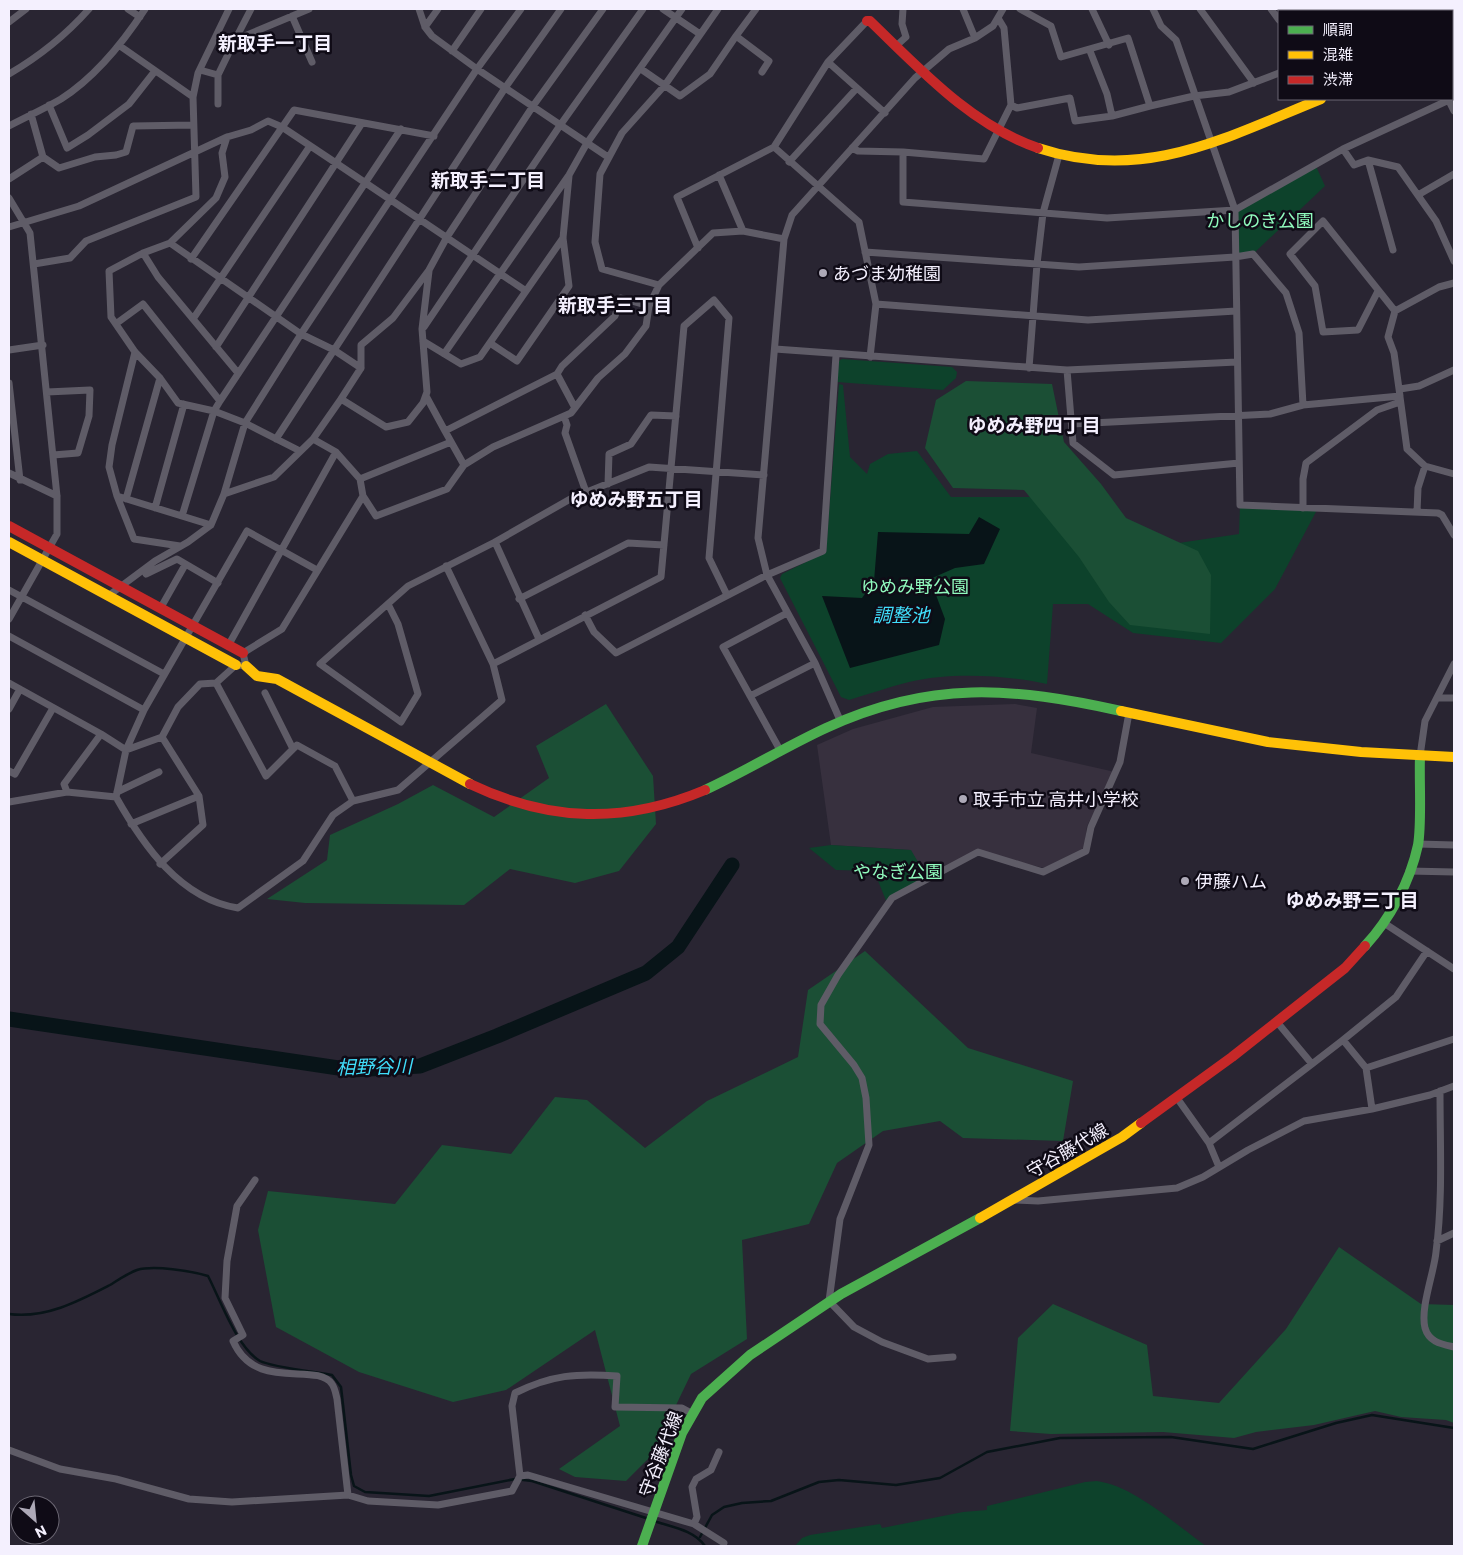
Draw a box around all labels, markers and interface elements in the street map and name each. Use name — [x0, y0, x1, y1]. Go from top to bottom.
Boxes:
legend — [1278, 10, 1453, 100]
text: 順調 — [1323, 20, 1353, 38]
district label: 新取手一丁目 — [218, 31, 332, 54]
text: 混雑 — [1323, 45, 1353, 63]
text: 渋滞 — [1323, 70, 1353, 88]
district label: 新取手二丁目 — [431, 168, 545, 191]
park label: かしのき公園 — [1206, 209, 1314, 231]
place label: あづま幼稚園 — [833, 262, 941, 284]
marker: あづま幼稚園 — [817, 267, 829, 279]
district label: 新取手三丁目 — [558, 293, 672, 316]
district label: ゆめみ野四丁目 — [967, 413, 1101, 436]
district label: ゆめみ野五丁目 — [569, 487, 703, 510]
park label: ゆめみ野公園 — [861, 575, 969, 597]
water label: 調整池 — [872, 603, 931, 626]
place label: 取手市立 高井小学校 — [973, 788, 1138, 810]
marker: 取手市立 高井小学校 — [957, 793, 969, 805]
park label: やなぎ公園 — [853, 860, 943, 882]
place label: 伊藤ハム — [1195, 870, 1267, 892]
marker: 伊藤ハム — [1179, 875, 1191, 887]
district label: ゆめみ野三丁目 — [1285, 888, 1419, 911]
water label: 相野谷川 — [336, 1054, 414, 1078]
street label: 守谷藤代線 — [1023, 1118, 1111, 1182]
street label: 守谷藤代線 — [634, 1408, 686, 1500]
north arrow — [10, 1495, 60, 1545]
text: N — [33, 1522, 50, 1542]

